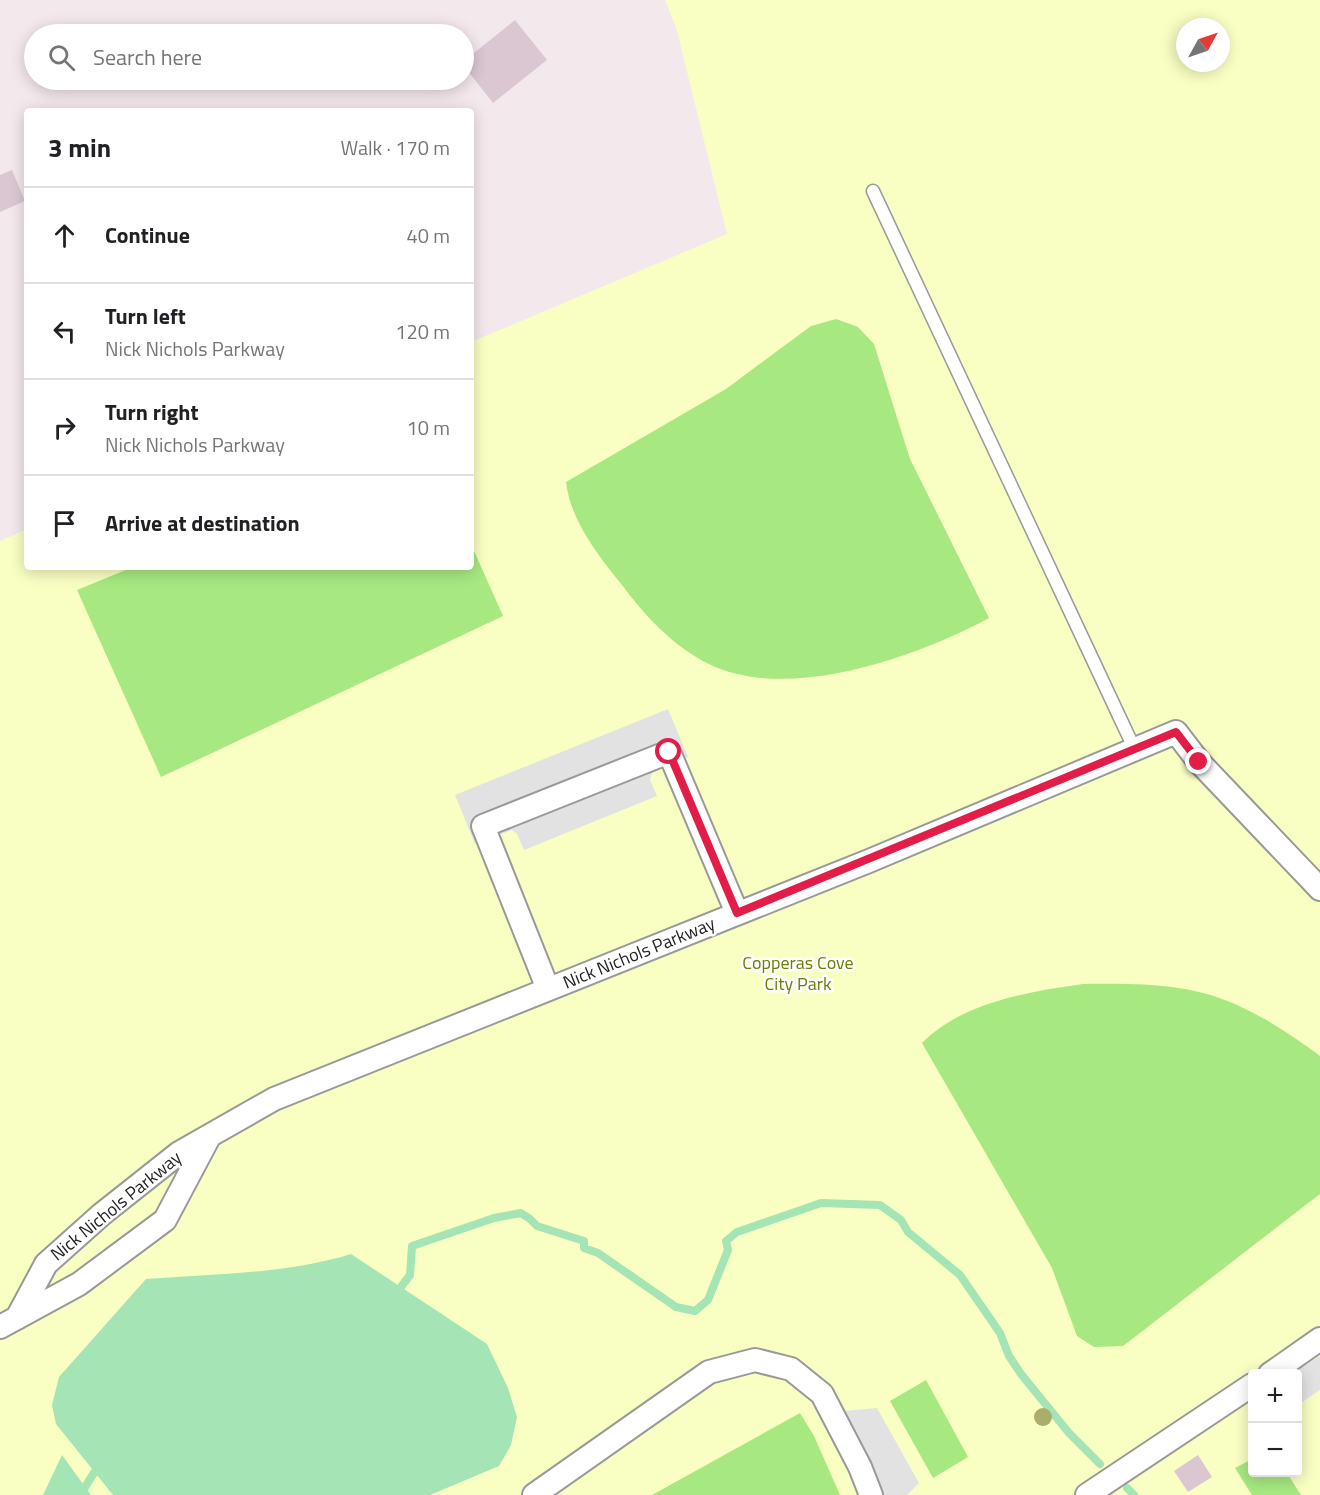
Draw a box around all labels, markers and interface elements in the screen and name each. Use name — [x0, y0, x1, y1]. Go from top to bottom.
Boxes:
north arrow — [1176, 18, 1230, 72]
search box — [24, 24, 474, 90]
text: Search here — [93, 40, 202, 74]
icon: search — [45, 41, 78, 74]
text: 3 min — [48, 128, 111, 167]
text: Walk · 170 m — [341, 132, 450, 163]
text: Continue — [105, 218, 190, 252]
icon: ahead — [48, 219, 81, 252]
text: 40 m — [406, 220, 450, 251]
text: Turn left — [105, 299, 186, 333]
icon: left — [48, 315, 81, 348]
text: 120 m — [395, 316, 450, 347]
text: Nick Nichols Parkway — [105, 333, 285, 364]
text: Turn right — [105, 395, 199, 429]
icon: right — [48, 411, 81, 444]
text: 10 m — [406, 412, 450, 443]
text: Nick Nichols Parkway — [105, 429, 285, 460]
text: Arrive at destination — [105, 506, 300, 540]
icon: arrive — [48, 507, 81, 540]
route start — [655, 738, 681, 764]
route end — [1185, 748, 1211, 774]
street label: Nick Nichols Parkway — [559, 910, 719, 995]
park label: Copperas Cove City Park — [742, 949, 854, 997]
street label: Nick Nichols Parkway — [44, 1144, 187, 1267]
map controls — [1248, 1369, 1302, 1477]
button: + — [1248, 1369, 1302, 1423]
button: − — [1248, 1423, 1302, 1477]

